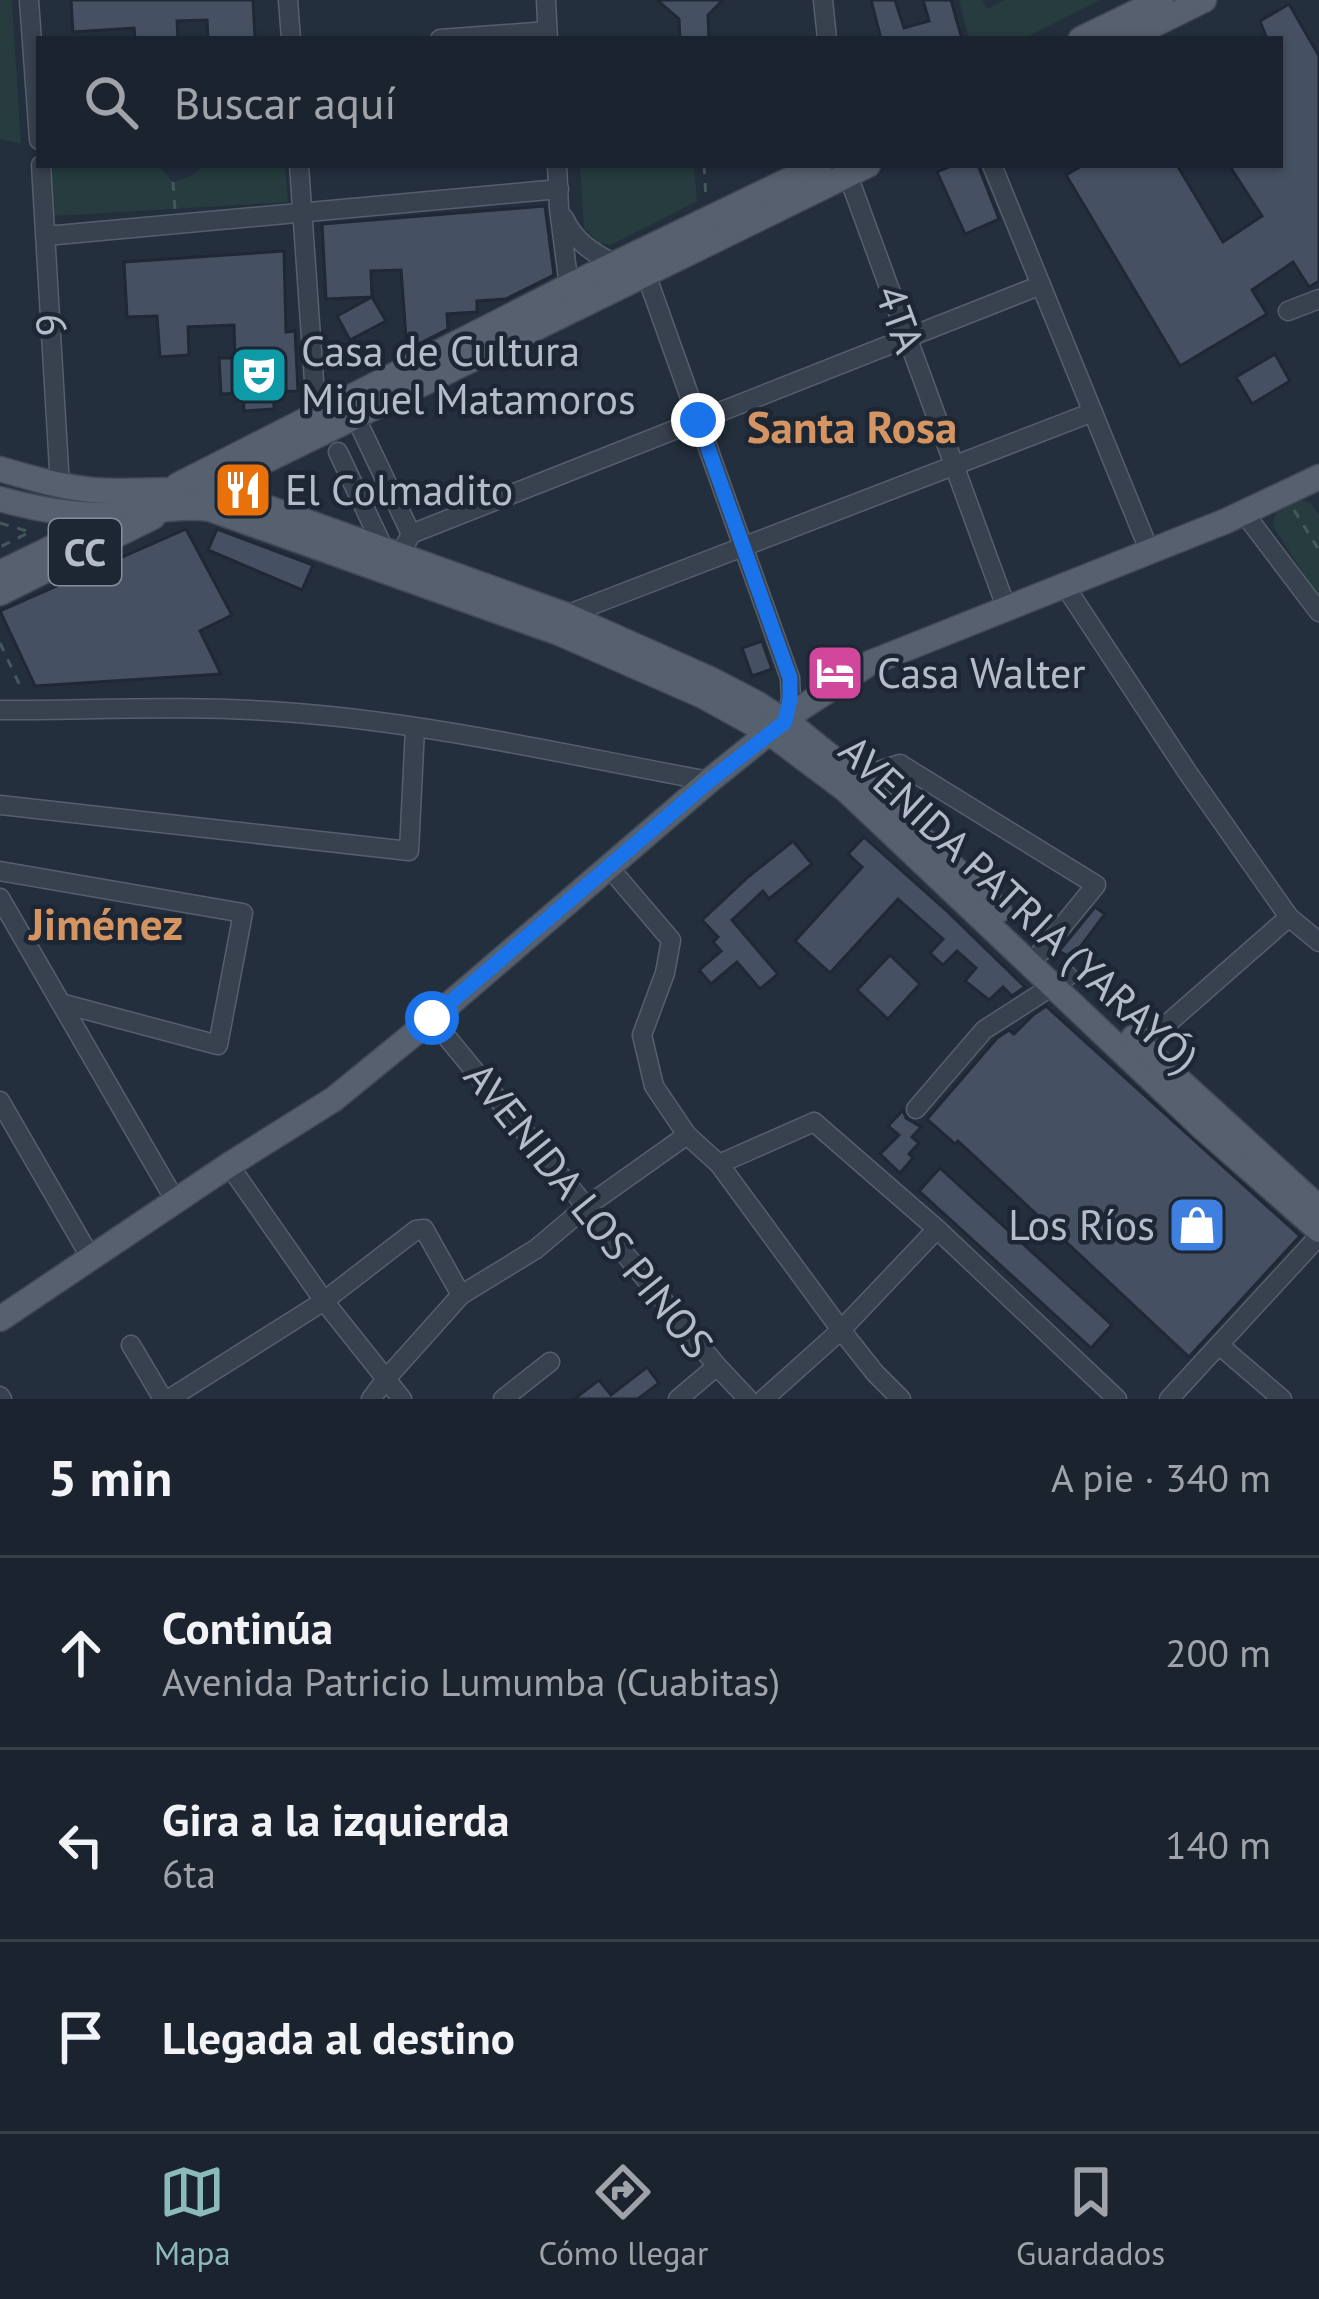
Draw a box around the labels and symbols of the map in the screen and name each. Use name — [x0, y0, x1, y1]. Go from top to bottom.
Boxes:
street label: 4TA — [863, 277, 938, 361]
street label: 9 — [22, 312, 79, 338]
place label: Casa de Cultura Miguel Matamoros — [301, 323, 636, 426]
theatre icon: Casa de Cultura Miguel Matamoros — [228, 344, 290, 406]
route end — [671, 393, 725, 447]
district label: Santa Rosa — [747, 397, 957, 455]
restaurant icon: El Colmadito — [212, 459, 274, 521]
place label: El Colmadito — [285, 462, 513, 517]
road number: CC — [49, 519, 121, 585]
hotel icon: Casa Walter — [804, 642, 866, 704]
place label: Casa Walter — [877, 645, 1086, 700]
street label: AVENIDA PATRIA (YARAYÓ) — [828, 723, 1211, 1085]
district label: Jiménez — [27, 894, 183, 952]
route start — [405, 991, 459, 1045]
street label: AVENIDA LOS PINOS — [453, 1050, 726, 1369]
shop icon: Los Ríos — [1166, 1194, 1228, 1256]
place label: Los Ríos — [1008, 1197, 1155, 1252]

